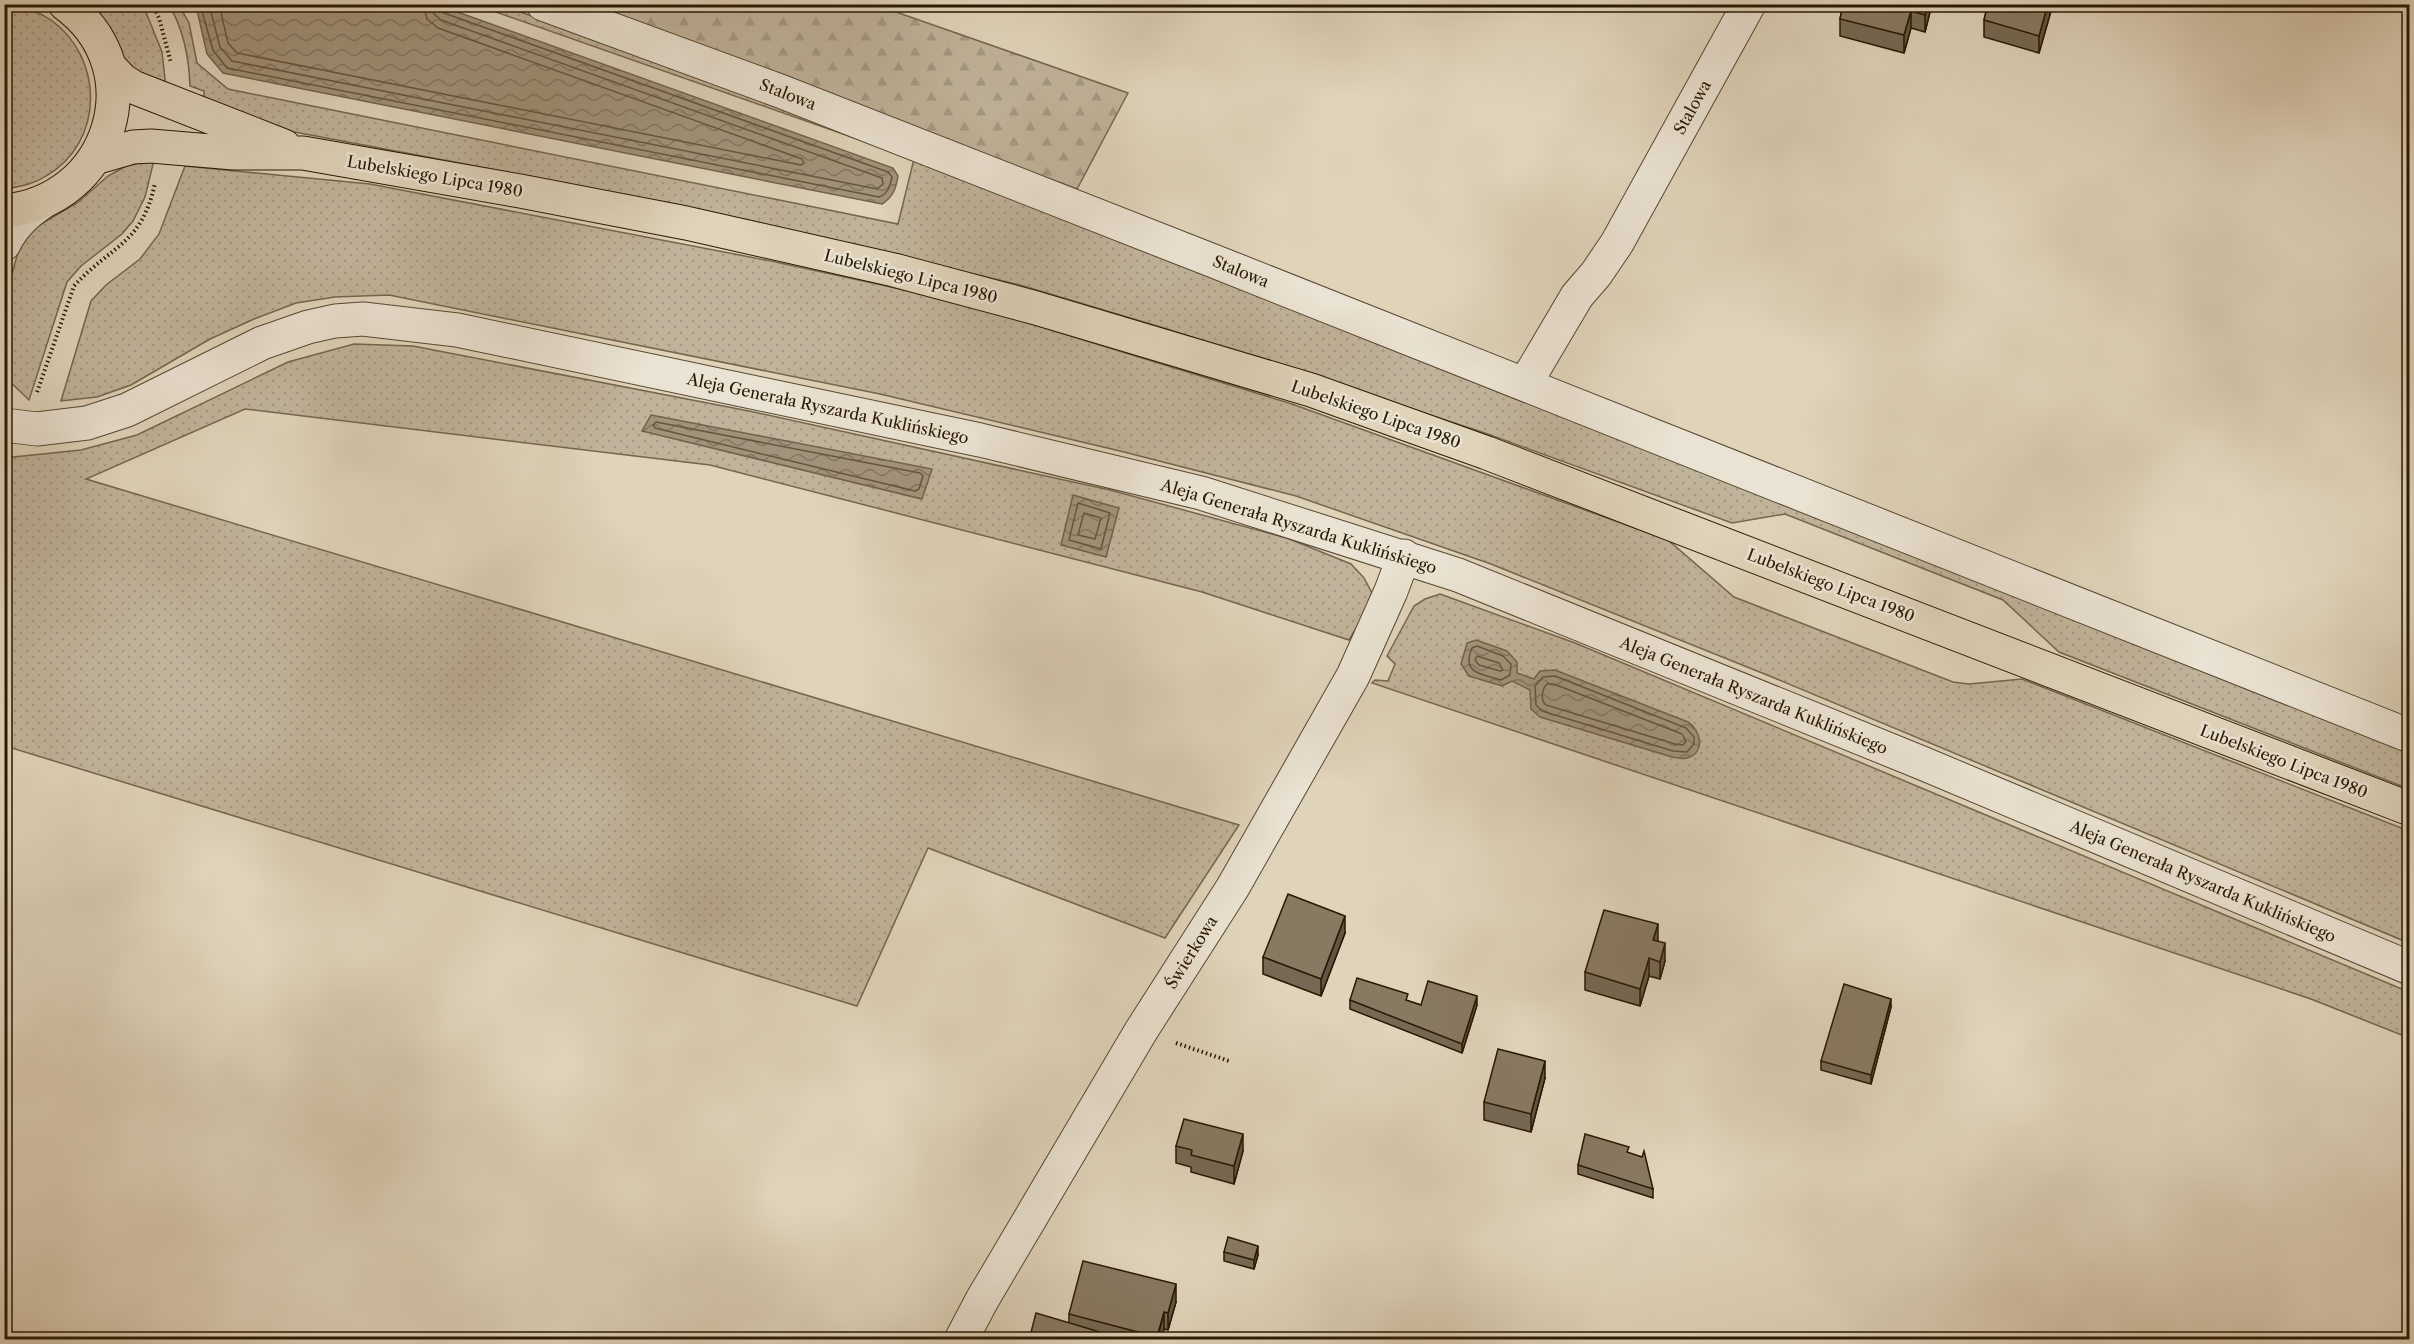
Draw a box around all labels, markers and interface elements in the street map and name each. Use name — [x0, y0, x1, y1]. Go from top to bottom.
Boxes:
street label: Stalowa — [757, 74, 820, 114]
street label: Stalowa — [1669, 76, 1715, 138]
street label: Lubelskiego Lipca 1980 — [346, 151, 524, 201]
street label: Lubelskiego Lipca 1980 — [822, 245, 1000, 307]
street label: Stalowa — [1210, 251, 1273, 292]
street label: Aleja Generała Ryszarda Kuklińskiego — [684, 368, 971, 448]
street label: Lubelskiego Lipca 1980 — [1289, 376, 1463, 452]
street label: Aleja Generała Ryszarda Kuklińskiego — [1158, 474, 1439, 578]
street label: Lubelskiego Lipca 1980 — [1744, 544, 1918, 626]
street label: Aleja Generała Ryszarda Kuklińskiego — [1616, 632, 1891, 758]
street label: Lubelskiego Lipca 1980 — [2197, 720, 2371, 802]
street label: Aleja Generała Ryszarda Kuklińskiego — [2066, 815, 2339, 946]
street label: Świerkowa — [1161, 911, 1222, 992]

